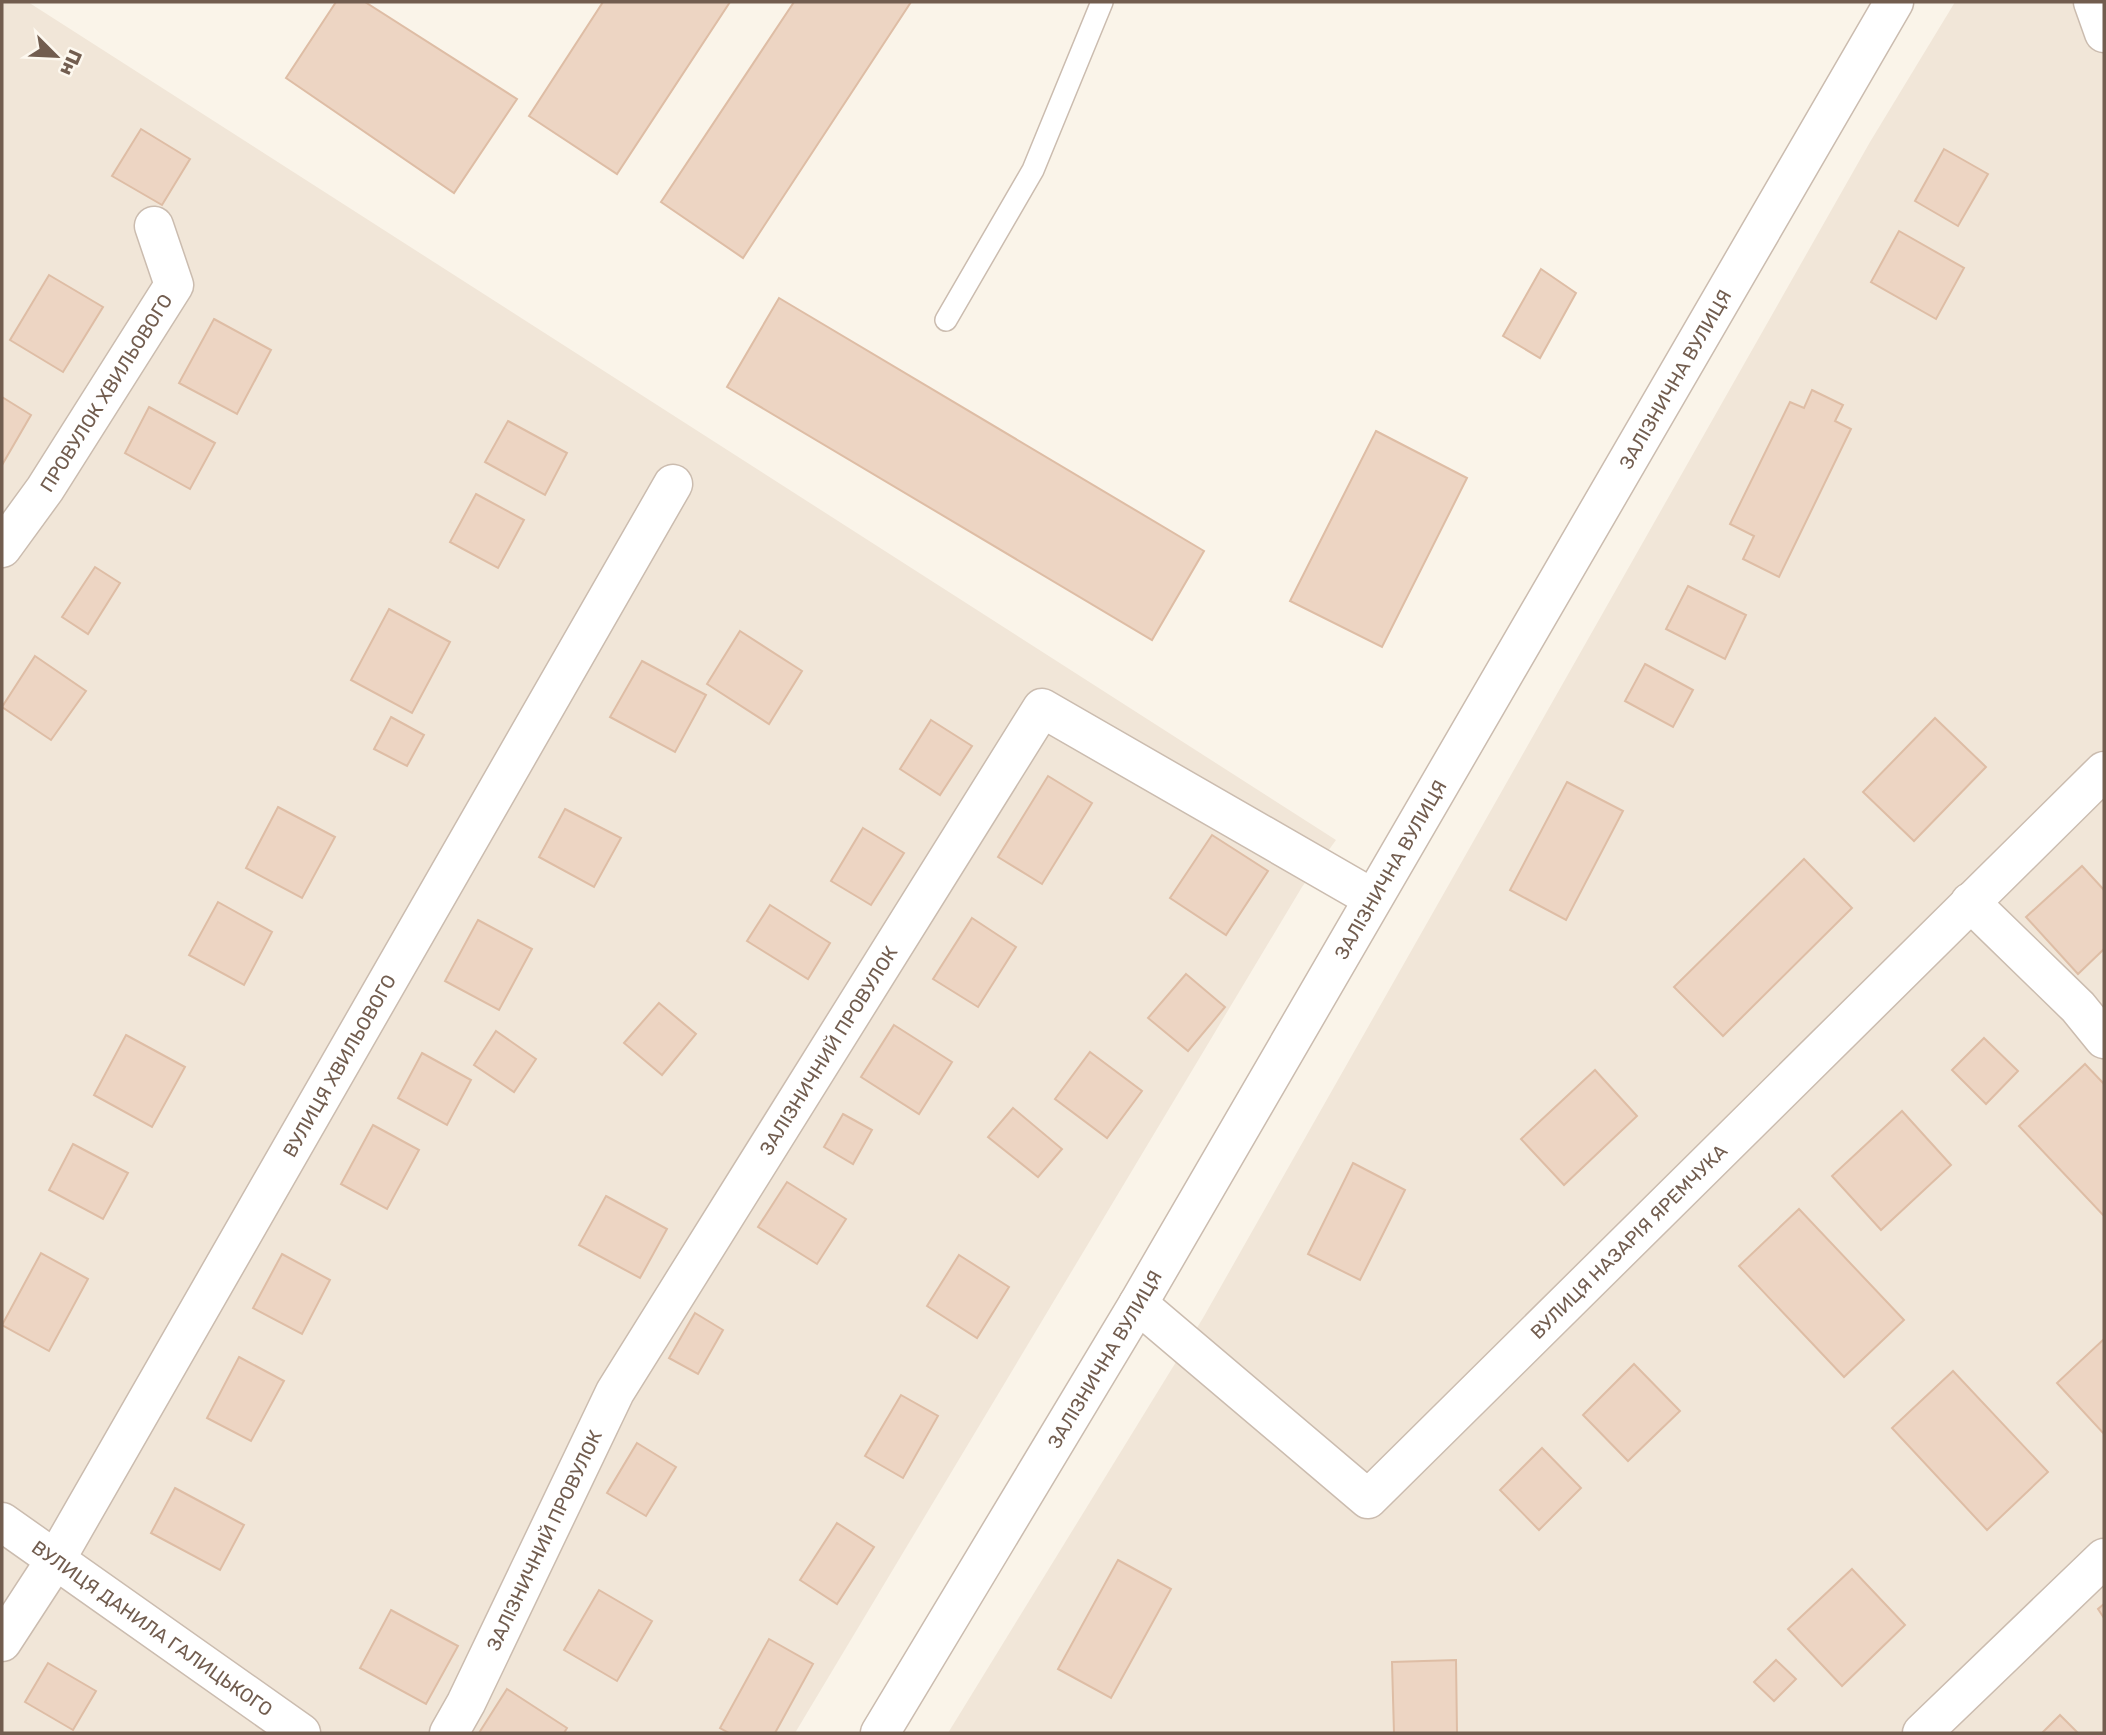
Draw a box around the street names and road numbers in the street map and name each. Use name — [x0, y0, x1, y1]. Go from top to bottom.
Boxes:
street label: ЗАЛІЗНИЧНА ВУЛИЦЯ — [1614, 285, 1736, 473]
street label: ПРОВУЛОК ХВИЛЬОВОГО — [35, 289, 177, 496]
street label: ЗАЛІЗНИЧНА ВУЛИЦЯ — [1329, 776, 1451, 963]
street label: ЗАЛІЗНИЧНИЙ ПРОВУЛОК — [754, 942, 902, 1159]
street label: ВУЛИЦЯ ХВИЛЬОВОГО — [278, 970, 401, 1161]
street label: ВУЛИЦЯ НАЗАРІЯ ЯРЕМЧУКА — [1525, 1139, 1732, 1343]
street label: ЗАЛІЗНИЧНА ВУЛИЦЯ — [1042, 1266, 1167, 1452]
street label: ЗАЛІЗНИЧНИЙ ПРОВУЛОК — [481, 1426, 607, 1654]
street label: ВУЛИЦЯ ДАНИЛА ГАЛИЦЬКОГО — [28, 1535, 277, 1721]

